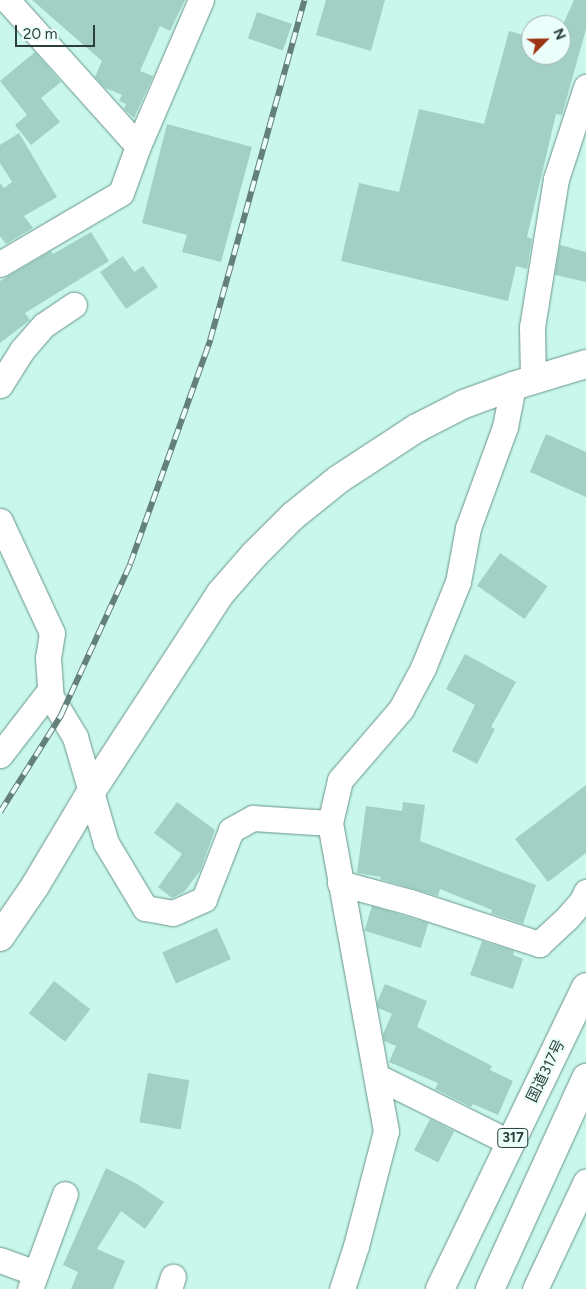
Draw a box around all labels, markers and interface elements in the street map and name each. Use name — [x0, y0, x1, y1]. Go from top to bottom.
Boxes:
scale bar — [18, 15, 98, 47]
north arrow — [521, 15, 571, 65]
text: 20 m — [23, 25, 57, 43]
text: N — [549, 26, 569, 43]
street label: 国道317号 — [523, 1037, 569, 1105]
road number: 317 — [497, 1126, 529, 1150]

